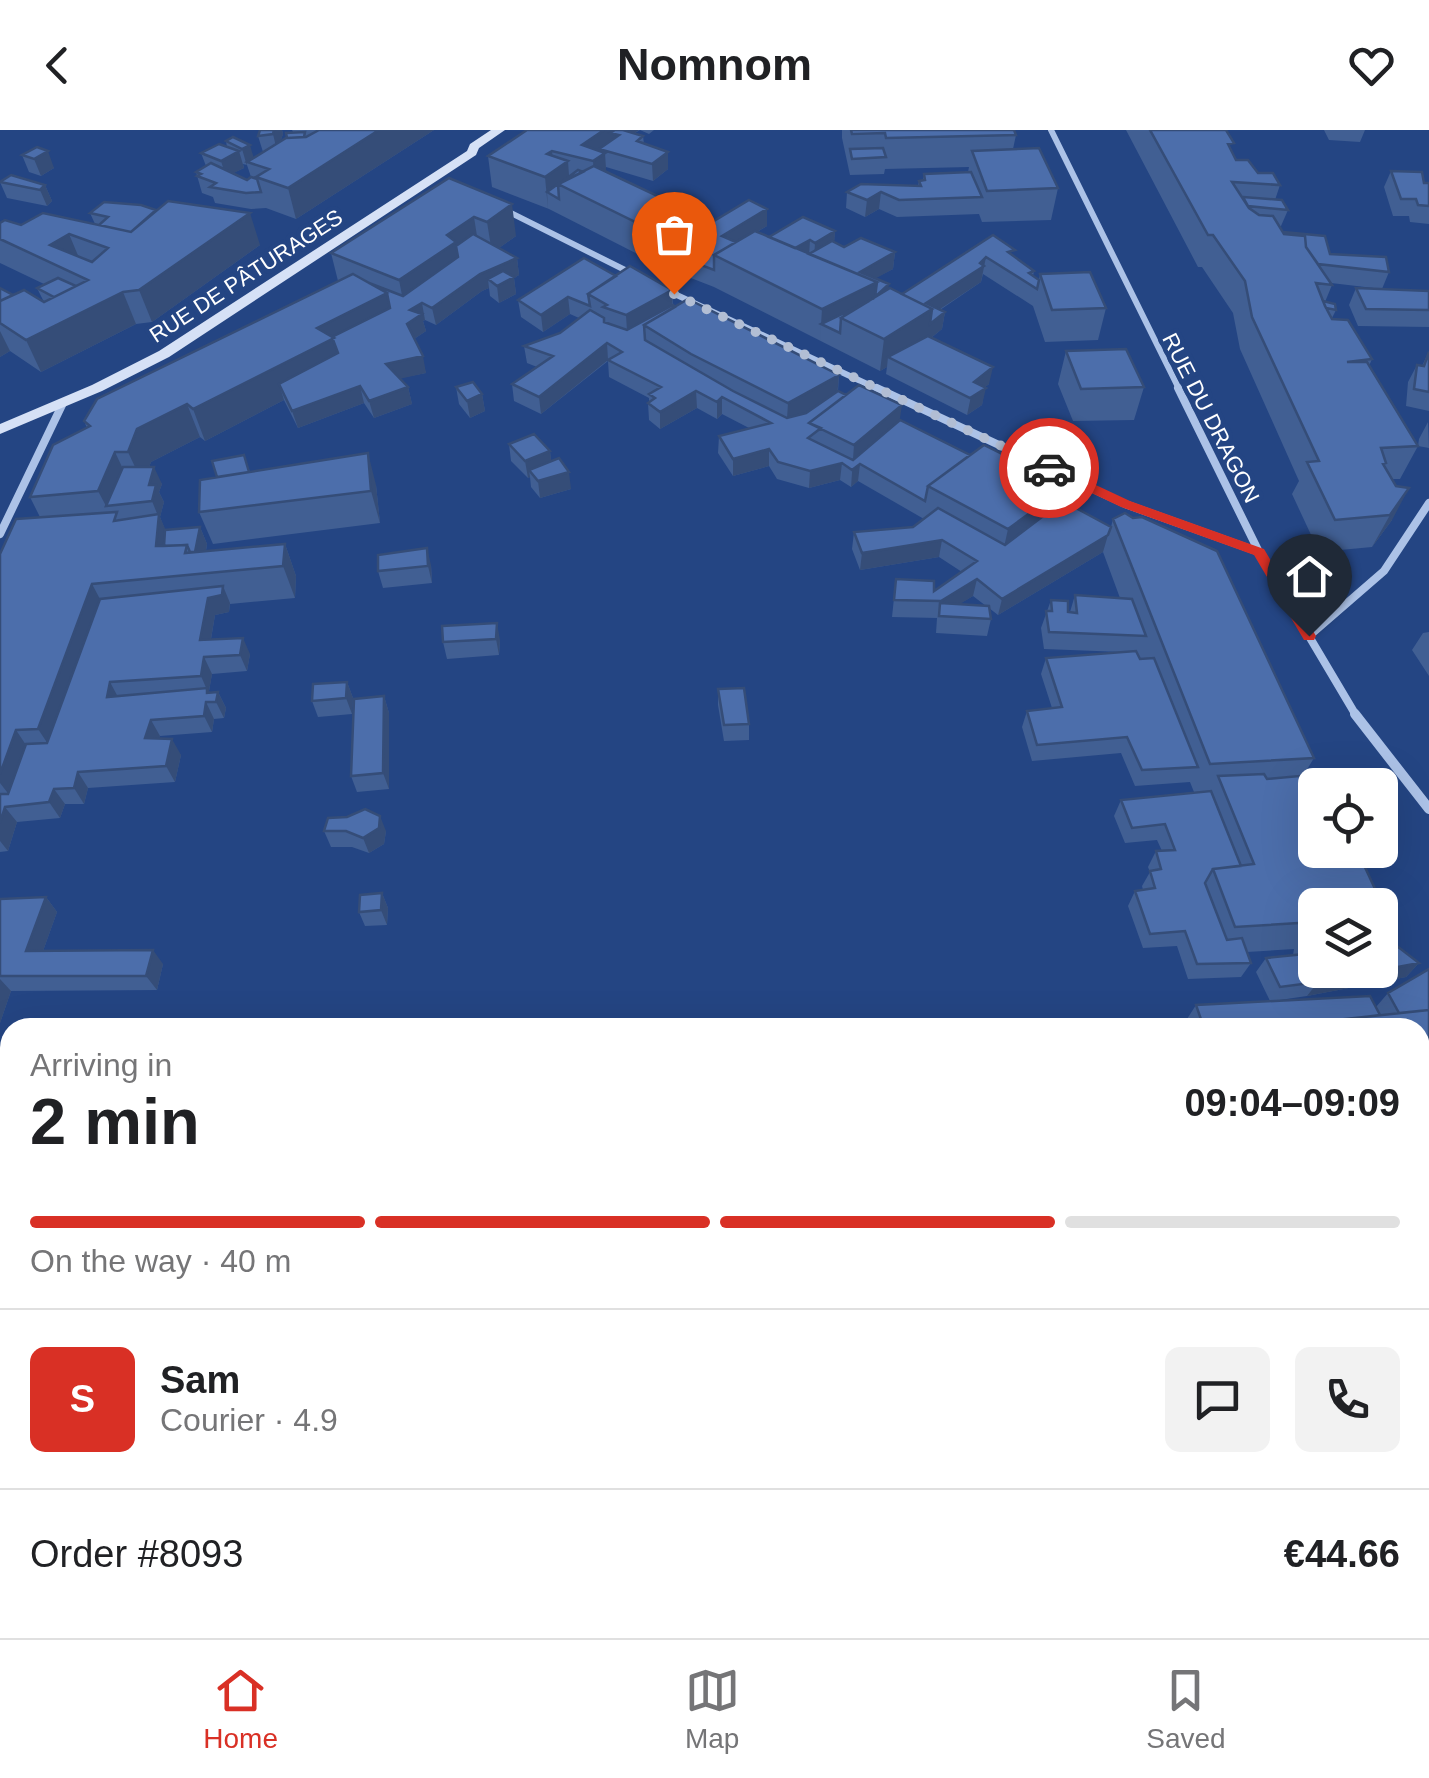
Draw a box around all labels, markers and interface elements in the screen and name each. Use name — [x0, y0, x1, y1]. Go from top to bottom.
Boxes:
icon: back — [30, 38, 85, 93]
icon: heart — [1344, 38, 1399, 93]
text: Nomnom — [617, 39, 812, 90]
pin — [632, 192, 717, 295]
street label: RUE DE PÂTURAGES — [145, 204, 347, 348]
icon: bag — [647, 207, 702, 262]
street label: RUE DU DRAGON — [1157, 329, 1265, 507]
courier — [999, 418, 1099, 518]
icon: car — [1022, 441, 1077, 496]
pin — [1267, 534, 1352, 637]
icon: home — [1282, 549, 1337, 604]
map controls — [1298, 768, 1398, 988]
button: locate — [1298, 768, 1398, 868]
button: layers — [1298, 888, 1398, 988]
text: Arriving in — [30, 1047, 172, 1083]
text: 09:04–09:09 — [1184, 1082, 1400, 1124]
text: 2 min — [30, 1085, 200, 1158]
text: On the way · 40 m — [30, 1243, 291, 1279]
button: chat — [1165, 1347, 1270, 1452]
button: phone — [1295, 1347, 1400, 1452]
text: Sam — [160, 1359, 240, 1401]
text: S — [70, 1378, 95, 1420]
text: Courier · 4.9 — [160, 1402, 338, 1438]
text: Order #8093 — [30, 1533, 243, 1575]
text: €44.66 — [1284, 1533, 1400, 1575]
tab: Home — [203, 1663, 278, 1755]
tab: Map — [685, 1663, 740, 1755]
tab: Saved — [1146, 1663, 1226, 1755]

